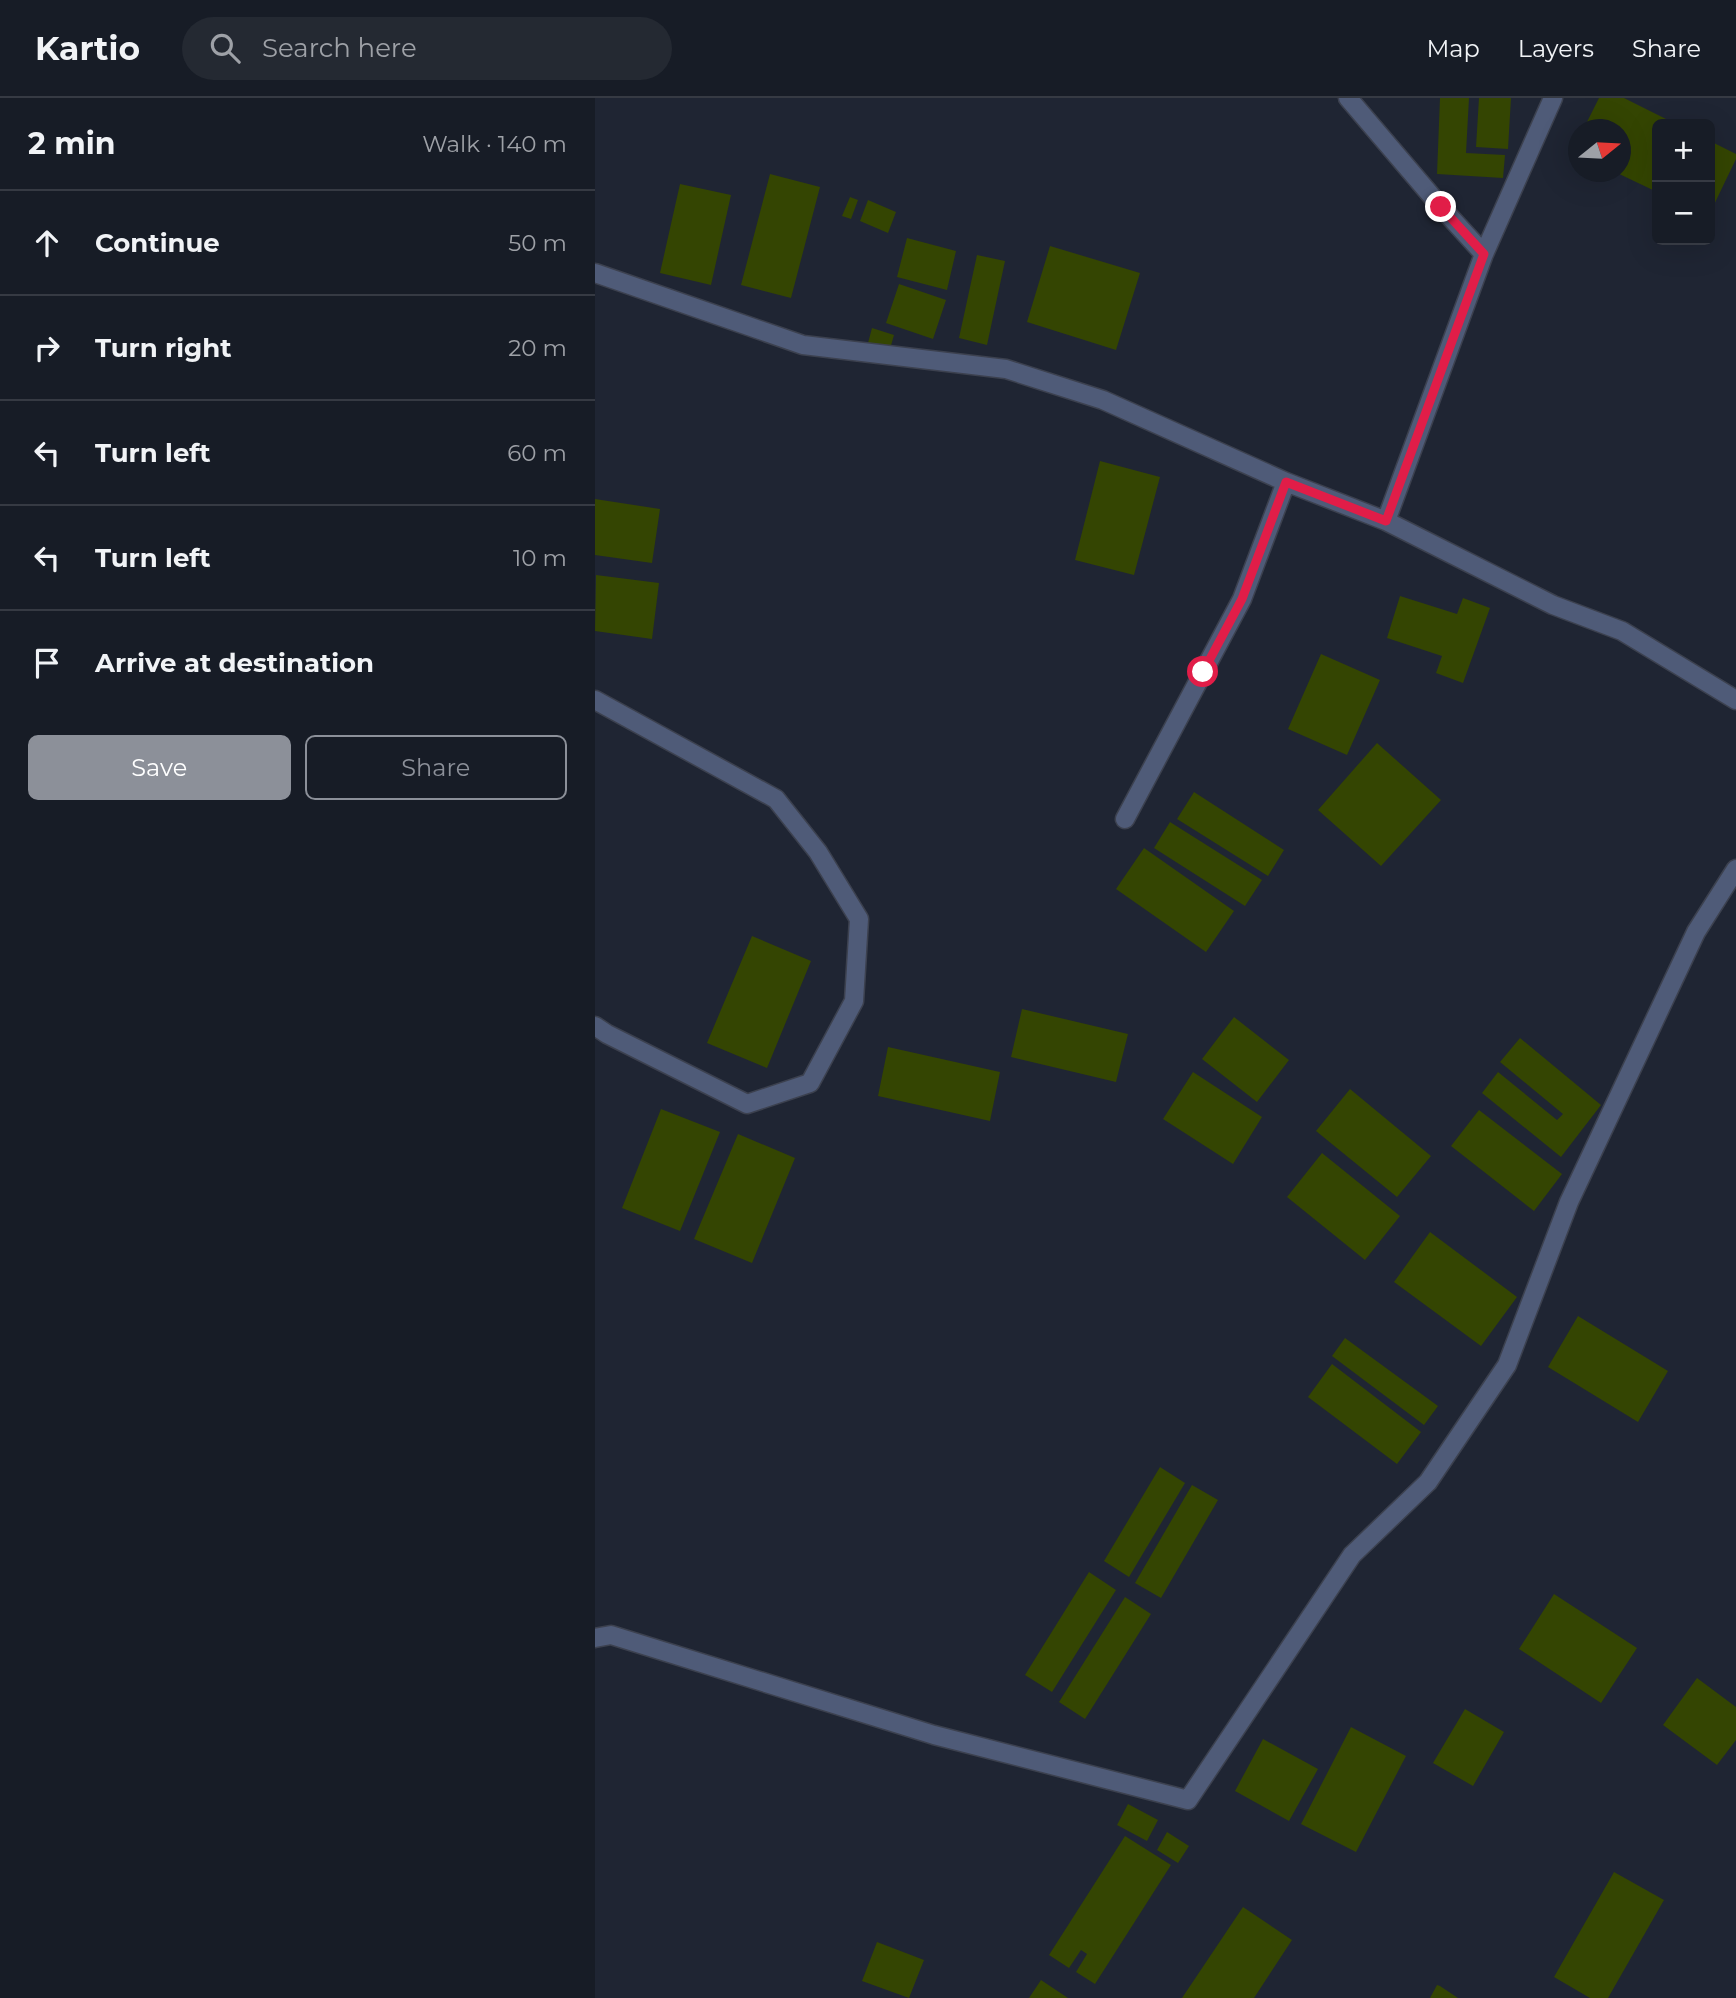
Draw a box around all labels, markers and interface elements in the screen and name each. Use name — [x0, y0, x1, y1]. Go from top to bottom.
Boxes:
search box — [182, 17, 672, 80]
text: Kartio — [35, 28, 140, 68]
icon: search — [206, 29, 244, 67]
text: Search here — [262, 32, 417, 64]
text: Map — [1426, 34, 1480, 63]
text: Layers — [1518, 34, 1594, 63]
text: Share — [1632, 34, 1701, 63]
north arrow — [1568, 119, 1631, 182]
map controls — [1652, 119, 1715, 245]
button: + — [1652, 119, 1715, 182]
text: 2 min — [28, 125, 115, 162]
text: Walk · 140 m — [422, 130, 567, 158]
button: − — [1652, 182, 1715, 245]
route end — [1425, 191, 1456, 222]
icon: ahead — [28, 224, 66, 262]
text: Continue — [95, 227, 220, 259]
text: 50 m — [508, 229, 567, 257]
icon: right — [28, 329, 66, 367]
text: Turn right — [95, 332, 231, 364]
text: 20 m — [508, 334, 567, 362]
icon: left — [28, 434, 66, 472]
text: Turn left — [95, 437, 211, 469]
text: 60 m — [507, 439, 567, 467]
icon: left — [28, 539, 66, 577]
text: Turn left — [95, 542, 211, 574]
text: 10 m — [513, 544, 567, 572]
icon: arrive — [28, 644, 66, 682]
text: Arrive at destination — [95, 647, 374, 679]
route start — [1187, 656, 1218, 687]
button: Save — [28, 735, 291, 800]
button: Share — [305, 735, 567, 800]

